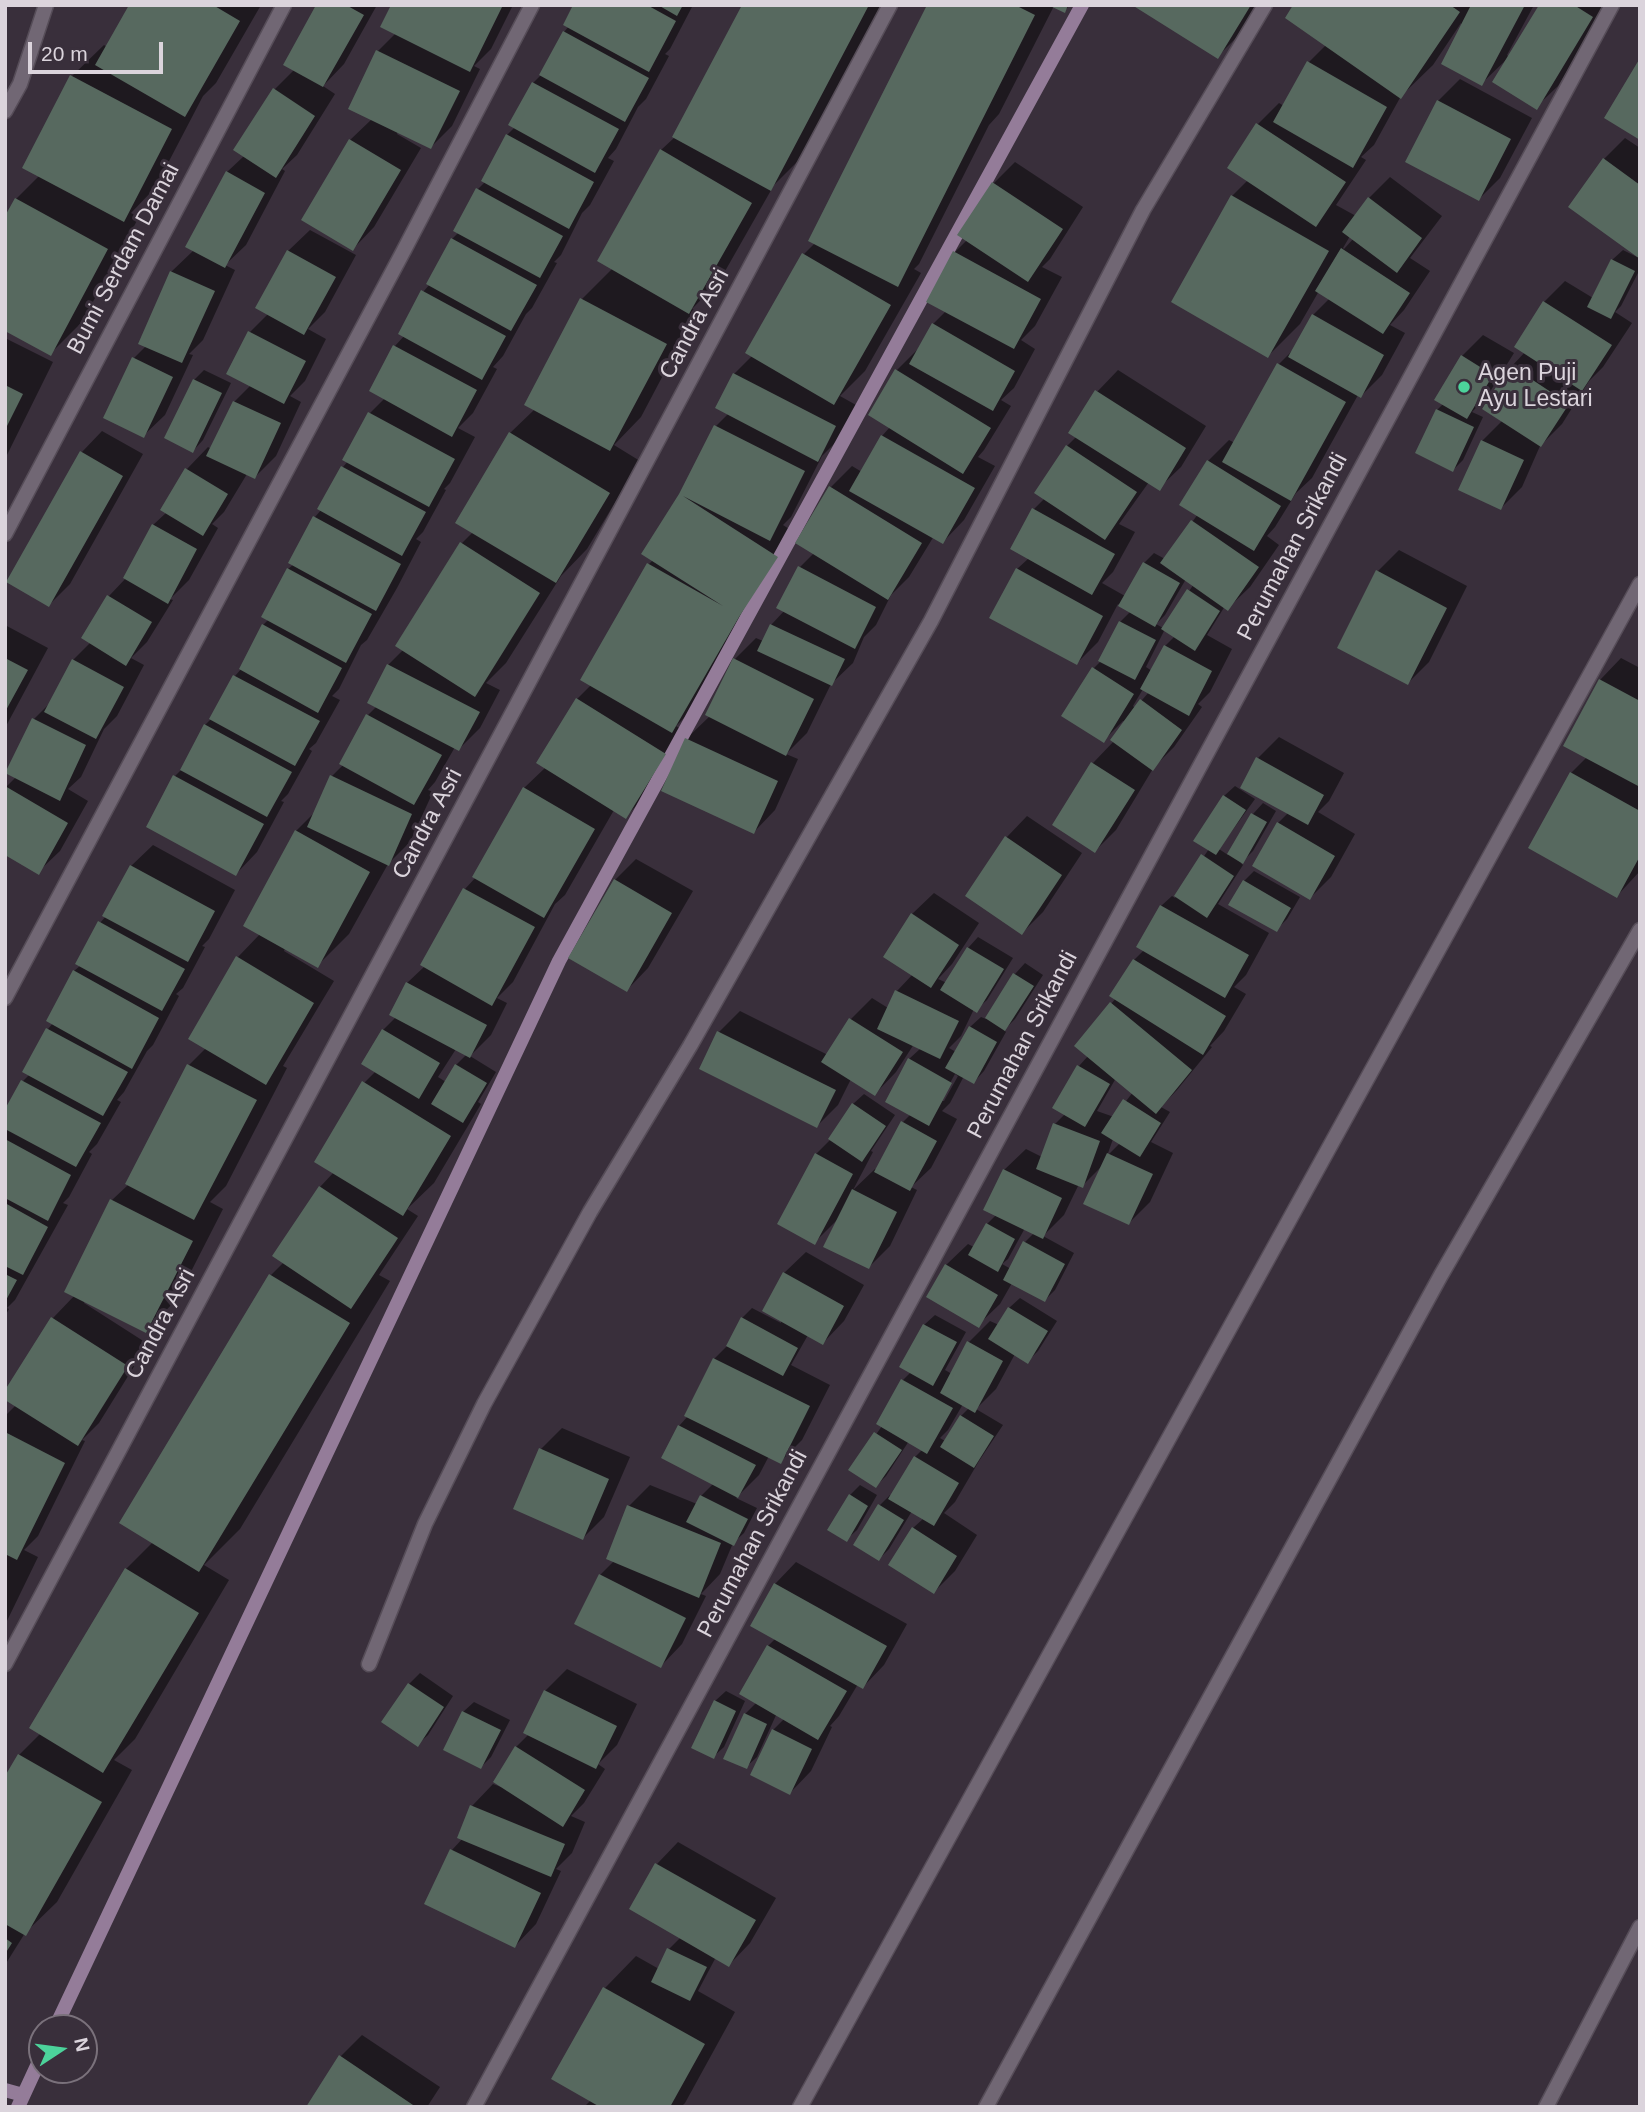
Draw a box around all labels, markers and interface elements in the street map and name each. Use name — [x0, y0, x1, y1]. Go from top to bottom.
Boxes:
scale bar — [32, 28, 166, 72]
text: 20 m — [41, 42, 88, 65]
street label: Bumi Serdam Damai — [62, 159, 186, 359]
street label: Candra Asri — [654, 264, 736, 384]
place label: Agen Puji Ayu Lestari — [1478, 360, 1593, 414]
marker: Agen Puji Ayu Lestari — [1456, 379, 1472, 395]
street label: Perumahan Srikandi — [1232, 449, 1354, 645]
street label: Candra Asri — [387, 764, 469, 884]
street label: Perumahan Srikandi — [962, 947, 1084, 1143]
street label: Candra Asri — [120, 1264, 202, 1384]
street label: Perumahan Srikandi — [692, 1446, 814, 1642]
north arrow — [28, 2014, 98, 2084]
text: N — [70, 2036, 94, 2054]

